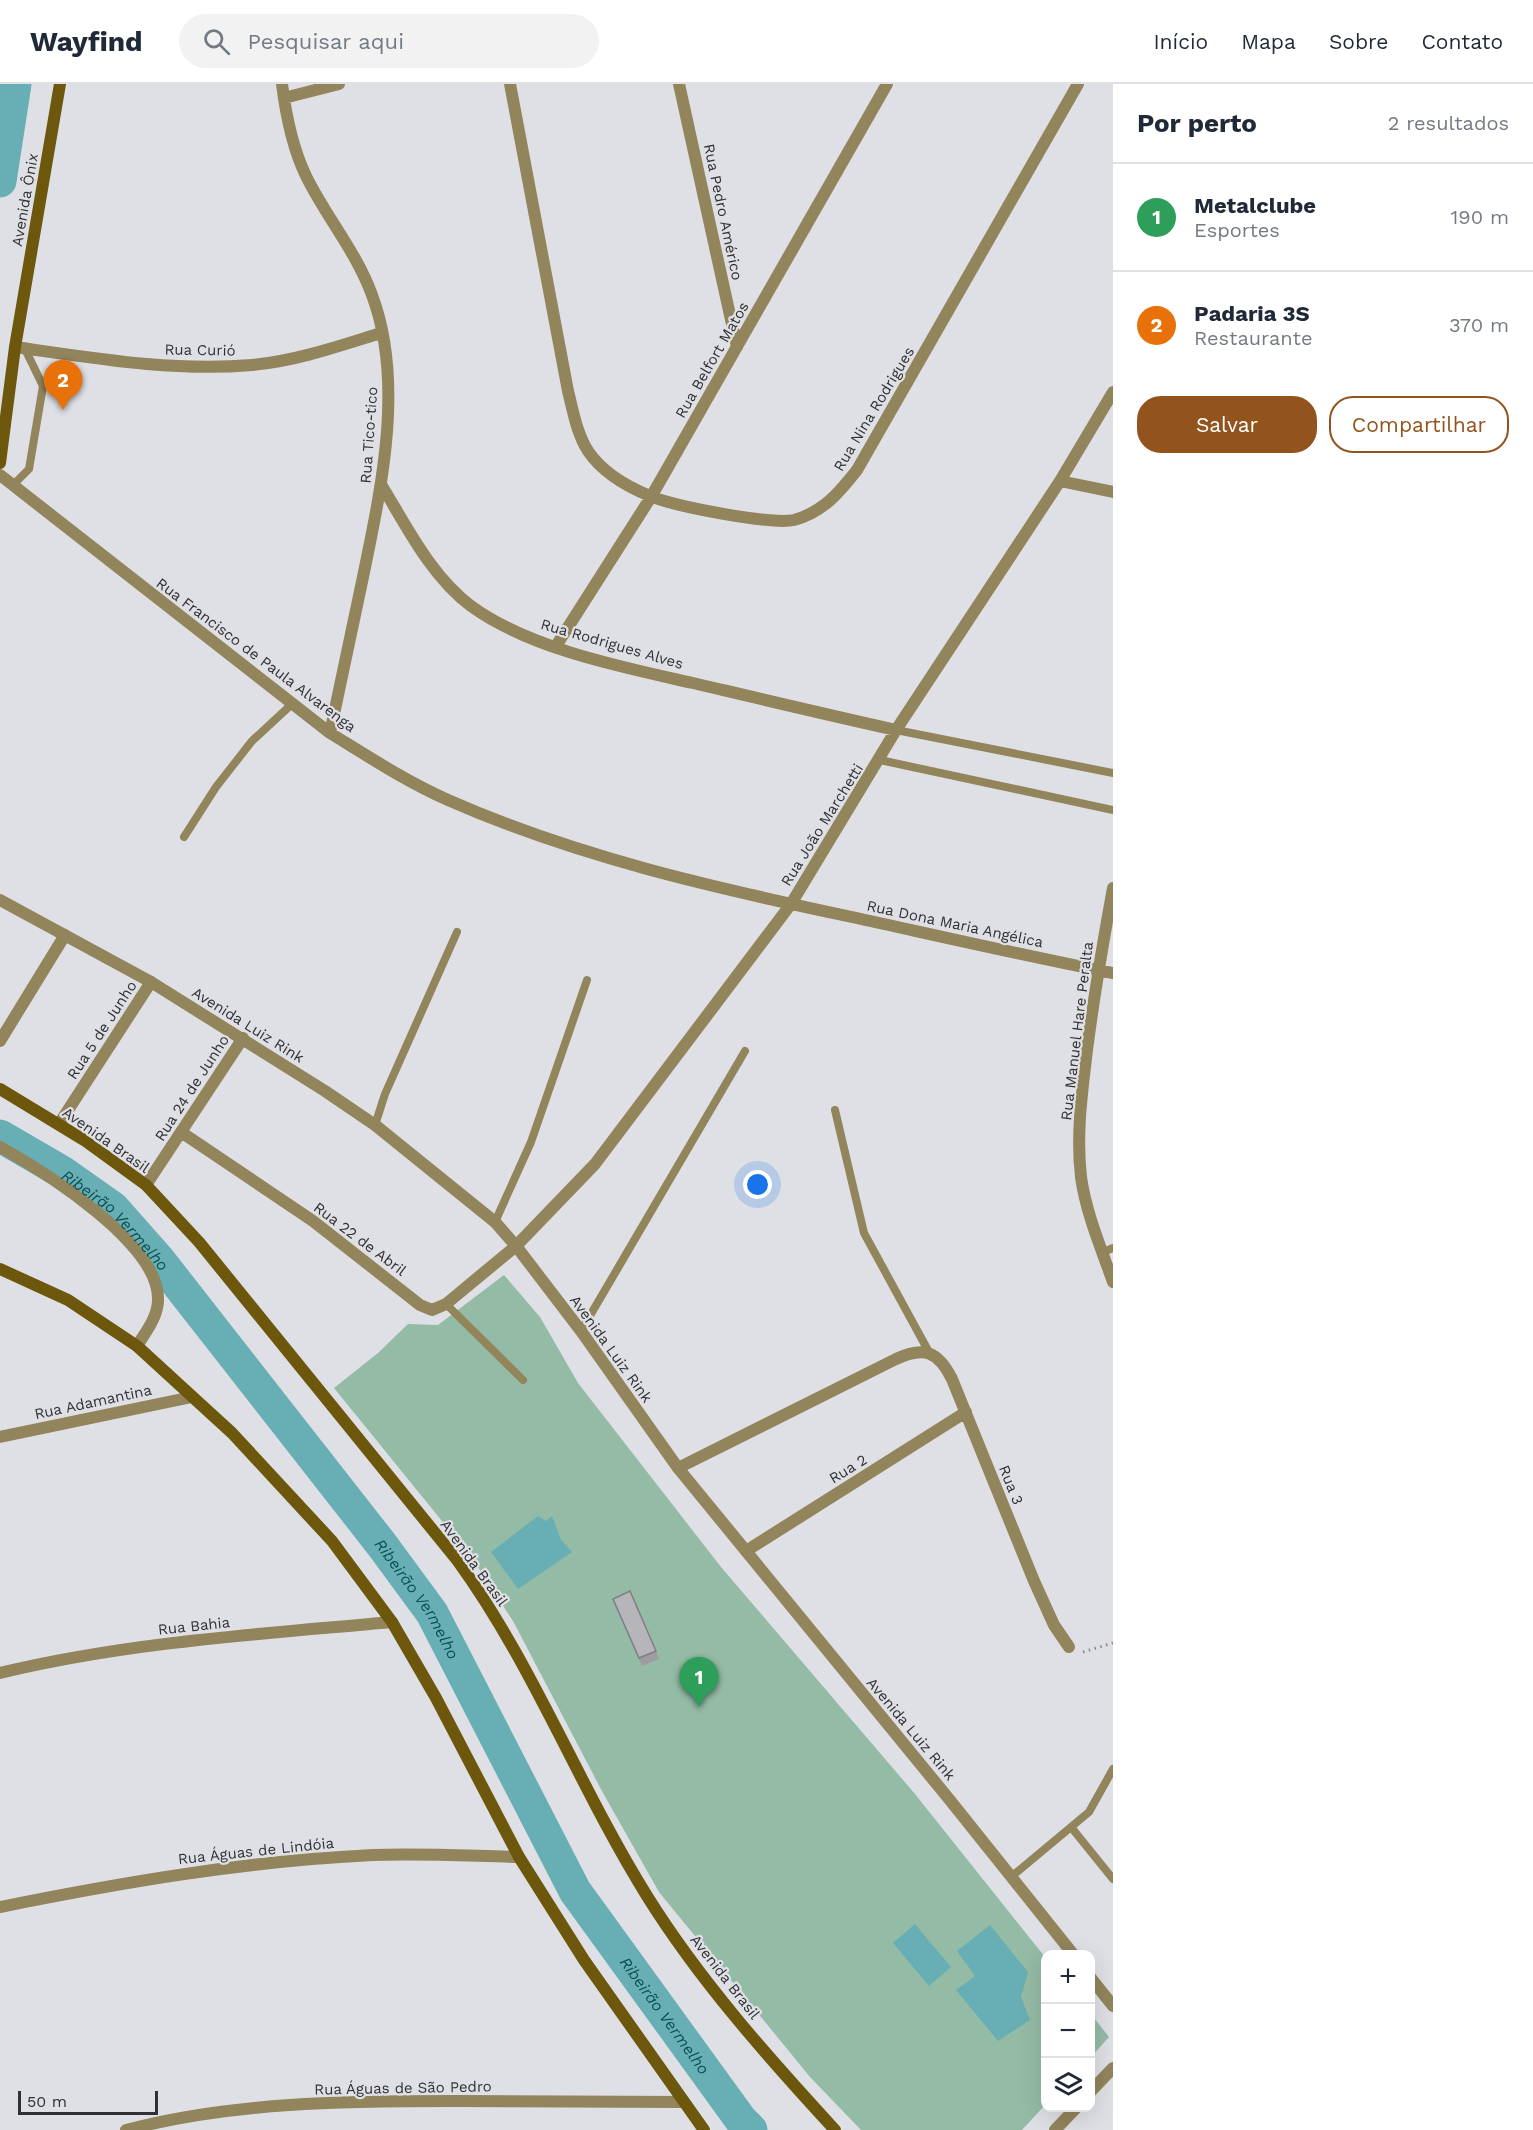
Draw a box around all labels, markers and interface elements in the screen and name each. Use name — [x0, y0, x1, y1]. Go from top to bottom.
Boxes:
search box — [179, 14, 599, 68]
text: Wayfind — [30, 25, 143, 58]
icon: search — [200, 25, 233, 58]
text: Pesquisar aqui — [248, 29, 404, 54]
text: Início — [1153, 29, 1208, 54]
text: Mapa — [1241, 29, 1296, 54]
text: Sobre — [1329, 29, 1388, 54]
text: Contato — [1421, 29, 1503, 54]
text: Por perto — [1137, 108, 1257, 138]
text: 2 resultados — [1388, 111, 1509, 135]
street label: Rua Pedro Américo — [700, 142, 746, 282]
street label: Avenida Ônix — [7, 152, 42, 248]
text: Metalclube — [1194, 193, 1316, 218]
text: 1 — [1152, 205, 1161, 229]
text: 190 m — [1451, 205, 1509, 229]
text: Esportes — [1194, 218, 1280, 242]
street label: Rua Belfort Matos — [671, 299, 753, 421]
text: Padaria 3S — [1194, 301, 1310, 326]
text: 2 — [1151, 313, 1162, 337]
text: 370 m — [1449, 313, 1509, 337]
text: Restaurante — [1194, 326, 1312, 350]
street label: Rua Curió — [164, 340, 236, 360]
street label: Rua Nina Rodrigues — [830, 343, 918, 474]
pin: 2 — [44, 360, 82, 410]
street label: Rua Tico-tico — [357, 386, 381, 484]
button: Salvar — [1137, 396, 1317, 453]
button: Compartilhar — [1329, 396, 1509, 453]
street label: Rua Francisco de Paula Alvarenga — [153, 574, 360, 736]
street label: Rua Rodrigues Alves — [539, 615, 685, 673]
street label: Rua João Marchetti — [777, 761, 867, 889]
street label: Rua Dona Maria Angélica — [865, 896, 1045, 952]
street label: Rua Manuel Hare Peralta — [1057, 940, 1097, 1121]
street label: Rua 5 de Junho — [63, 977, 141, 1083]
street label: Avenida Luiz Rink — [189, 983, 308, 1067]
street label: Rua 24 de Junho — [151, 1032, 233, 1144]
street label: Avenida Brasil — [59, 1103, 153, 1177]
water label: Ribeirão Vermelho — [58, 1165, 173, 1274]
your location — [743, 1170, 772, 1199]
street label: Rua 22 de Abril — [310, 1198, 410, 1280]
street label: Avenida Luiz Rink — [566, 1292, 656, 1407]
street label: Rua Adamantina — [33, 1381, 154, 1423]
street label: Rua 2 — [826, 1450, 870, 1488]
street label: Rua 3 — [995, 1463, 1027, 1507]
street label: Avenida Brasil — [437, 1516, 512, 1610]
water label: Ribeirão Vermelho — [371, 1535, 463, 1662]
street label: Rua Bahia — [157, 1613, 231, 1639]
pin: 1 — [680, 1658, 718, 1707]
street label: Avenida Luiz Rink — [863, 1674, 960, 1784]
street label: Rua Águas de Lindóia — [177, 1834, 335, 1868]
street label: Avenida Brasil — [686, 1931, 764, 2023]
map controls — [1041, 1950, 1095, 2112]
button: + — [1041, 1950, 1095, 2004]
water label: Ribeirão Vermelho — [616, 1953, 714, 2078]
button: − — [1041, 2004, 1095, 2058]
button: layers — [1041, 2058, 1095, 2112]
street label: Rua Águas de São Pedro — [314, 2077, 492, 2099]
scale bar — [18, 2088, 158, 2116]
text: 50 m — [27, 2092, 67, 2111]

